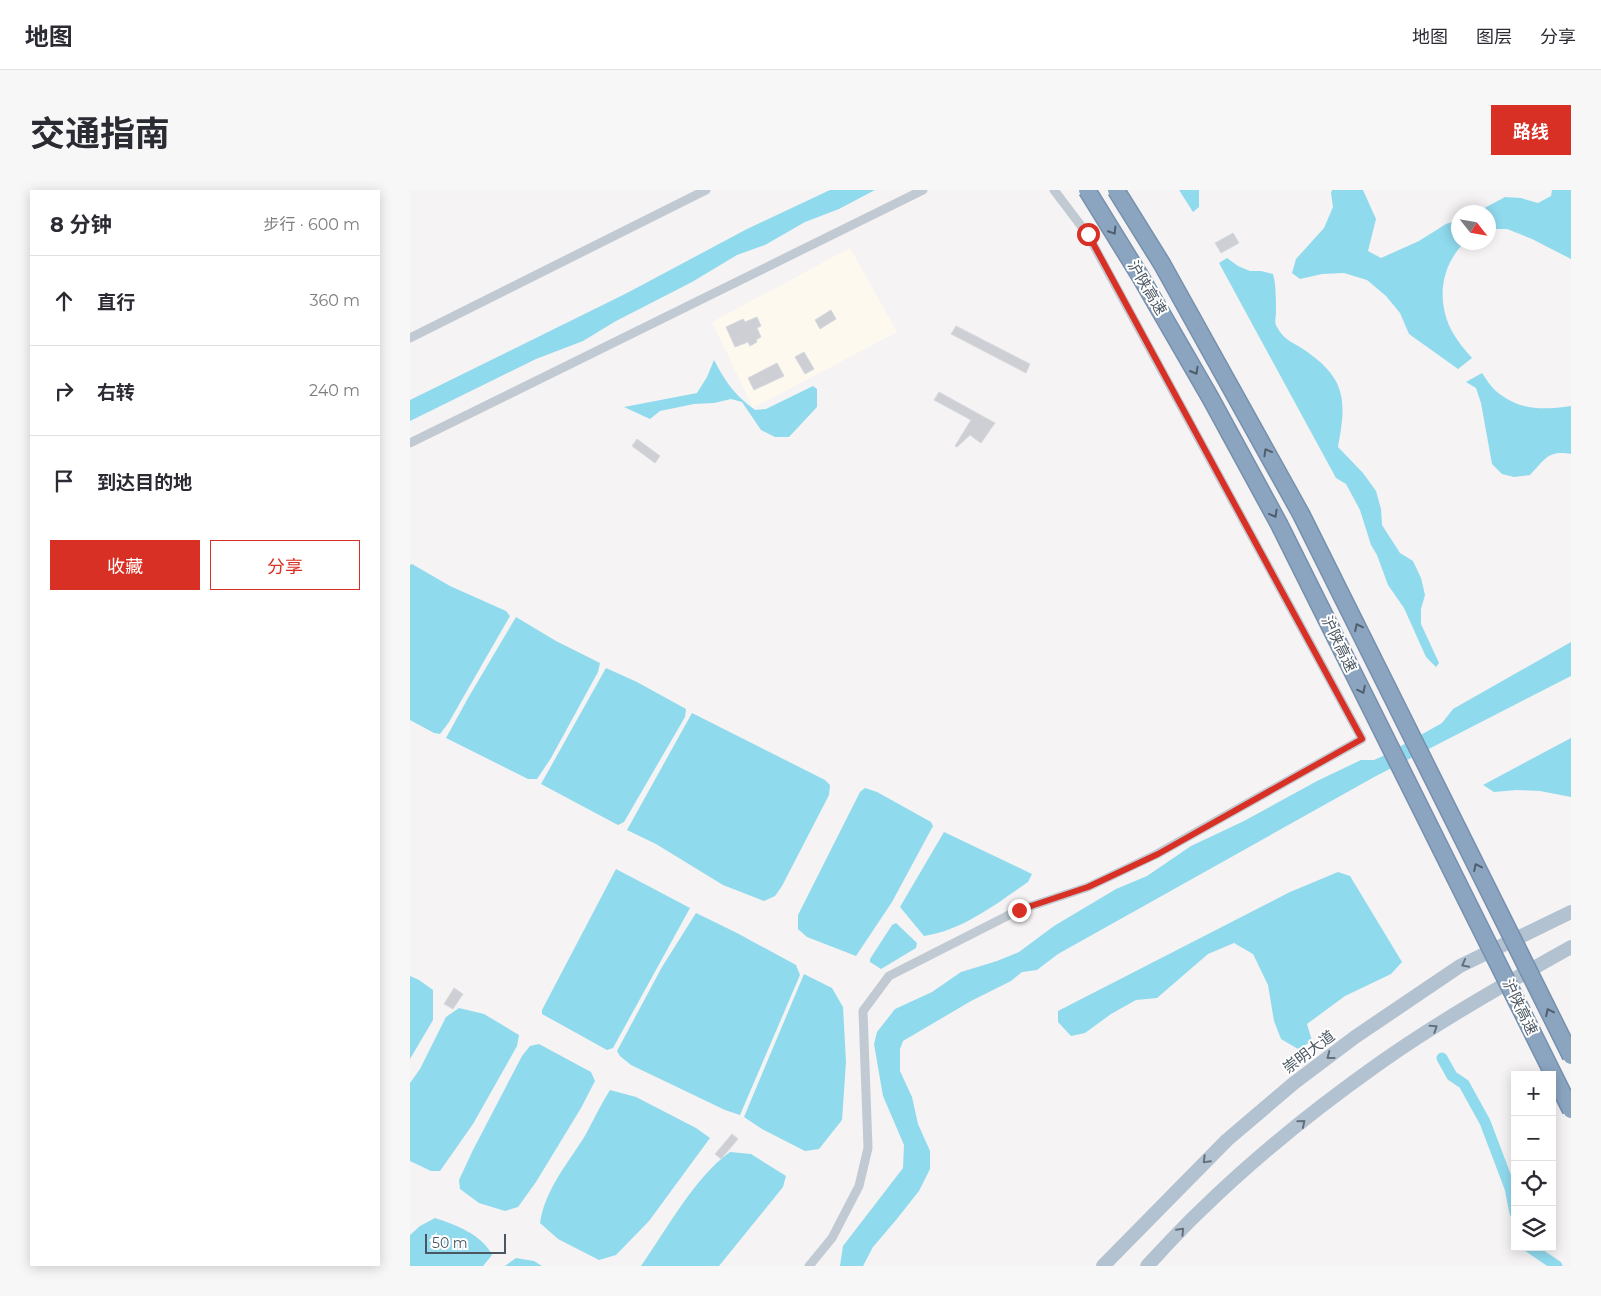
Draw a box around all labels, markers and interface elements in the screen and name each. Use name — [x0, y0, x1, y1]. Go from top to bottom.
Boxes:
text: 地图 — [25, 22, 73, 51]
text: 地图 — [1412, 26, 1448, 48]
text: 图层 — [1476, 26, 1512, 48]
text: 分享 — [1540, 26, 1576, 48]
button: 路线 — [1491, 105, 1571, 155]
text: 交通指南 — [30, 112, 170, 155]
north arrow — [1451, 205, 1496, 250]
text: 8 分钟 — [50, 212, 112, 237]
text: 步行 · 600 m — [263, 215, 360, 234]
route start — [1077, 223, 1100, 246]
one-way arrow — [1106, 226, 1116, 235]
street label: 沪陕高速 — [1124, 257, 1171, 318]
icon: ahead — [50, 287, 78, 315]
text: 直行 — [97, 291, 135, 314]
text: 360 m — [309, 291, 360, 310]
one-way arrow — [1189, 366, 1199, 375]
icon: right — [50, 377, 78, 405]
text: 右转 — [97, 381, 135, 404]
text: 240 m — [309, 381, 360, 400]
one-way arrow — [1263, 448, 1273, 457]
icon: arrive — [50, 467, 78, 495]
text: 到达目的地 — [97, 471, 192, 494]
one-way arrow — [1268, 508, 1278, 517]
button: 收藏 — [50, 540, 200, 590]
button: 分享 — [210, 540, 360, 590]
street label: 沪陕高速 — [1318, 613, 1361, 675]
one-way arrow — [1354, 624, 1364, 633]
one-way arrow — [1356, 685, 1366, 694]
one-way arrow — [1473, 863, 1483, 872]
route end — [1008, 899, 1031, 922]
one-way arrow — [1461, 958, 1470, 968]
street label: 沪陕高速 — [1499, 976, 1542, 1038]
one-way arrow — [1545, 1009, 1555, 1018]
one-way arrow — [1428, 1025, 1437, 1034]
street label: 崇明大道 — [1279, 1026, 1338, 1077]
one-way arrow — [1327, 1050, 1336, 1058]
map controls — [1511, 1071, 1556, 1251]
button: + — [1511, 1071, 1556, 1116]
button: − — [1511, 1116, 1556, 1161]
one-way arrow — [1296, 1119, 1305, 1128]
one-way arrow — [1203, 1155, 1212, 1164]
button: locate — [1511, 1161, 1556, 1206]
button: layers — [1511, 1206, 1556, 1251]
one-way arrow — [1175, 1228, 1184, 1237]
scale bar — [425, 1231, 506, 1254]
text: 50 m — [432, 1234, 468, 1252]

